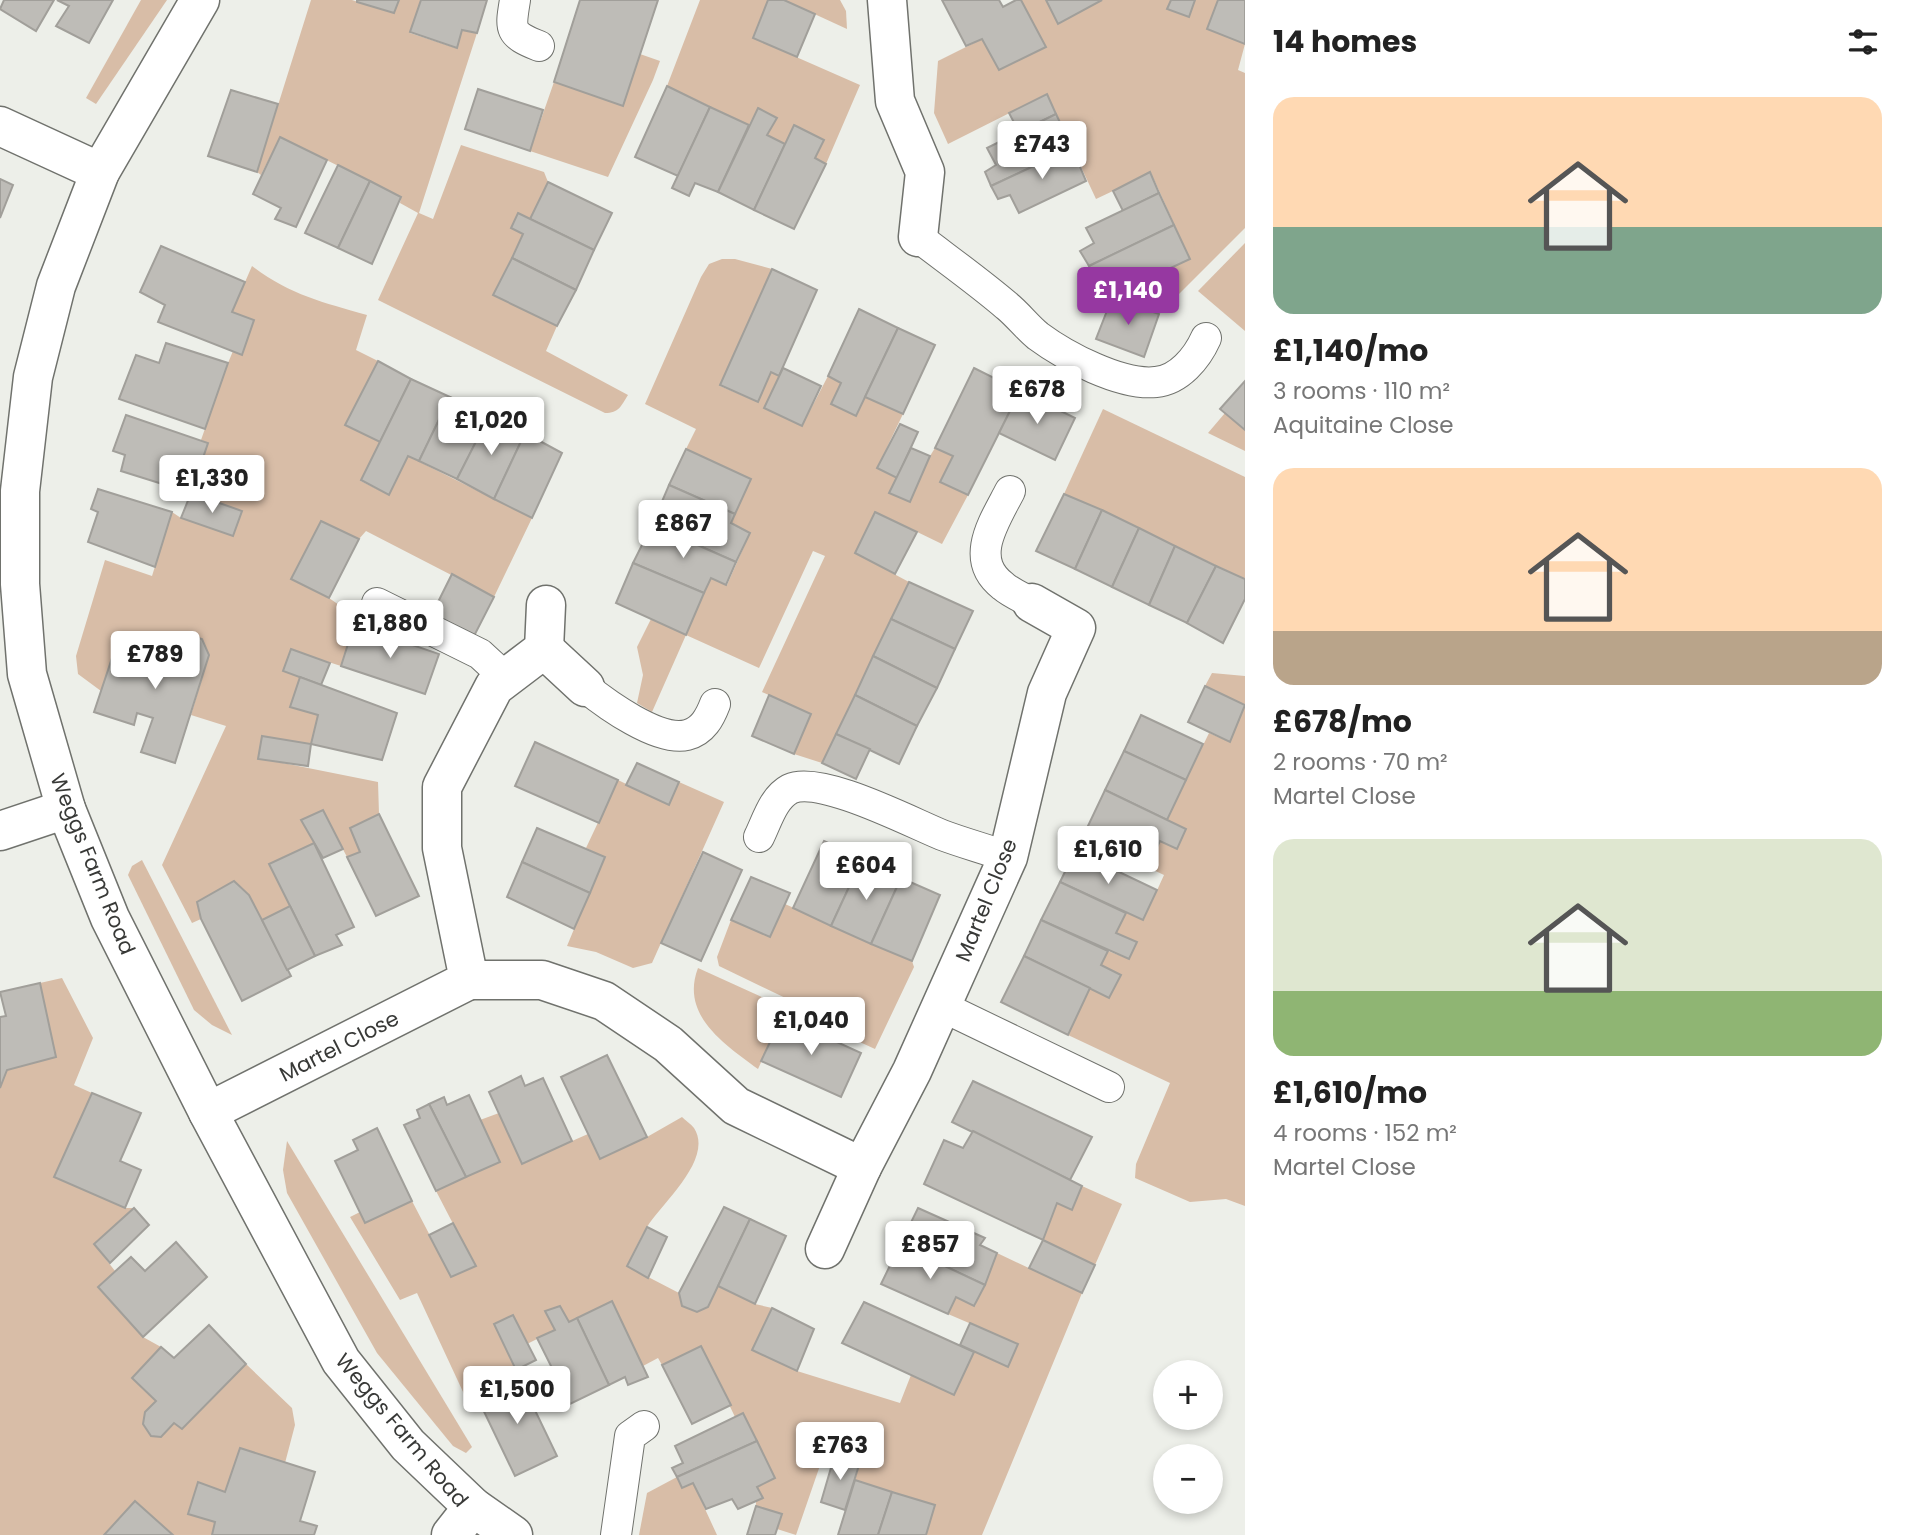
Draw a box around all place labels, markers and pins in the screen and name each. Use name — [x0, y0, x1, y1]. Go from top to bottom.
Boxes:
pin: £743 — [1001, 122, 1083, 181]
pin: £1,140 — [1071, 268, 1185, 327]
pin: £678 — [996, 366, 1078, 426]
pin: £1,020 — [434, 398, 548, 457]
pin: £1,330 — [155, 456, 269, 515]
pin: £867 — [642, 500, 724, 560]
pin: £1,880 — [333, 600, 447, 660]
pin: £789 — [114, 632, 196, 691]
pin: £1,610 — [1051, 826, 1165, 886]
pin: £604 — [825, 842, 907, 902]
pin: £1,040 — [754, 998, 868, 1057]
pin: £857 — [889, 1222, 971, 1281]
pin: £1,500 — [460, 1366, 574, 1426]
pin: £763 — [799, 1422, 881, 1482]

